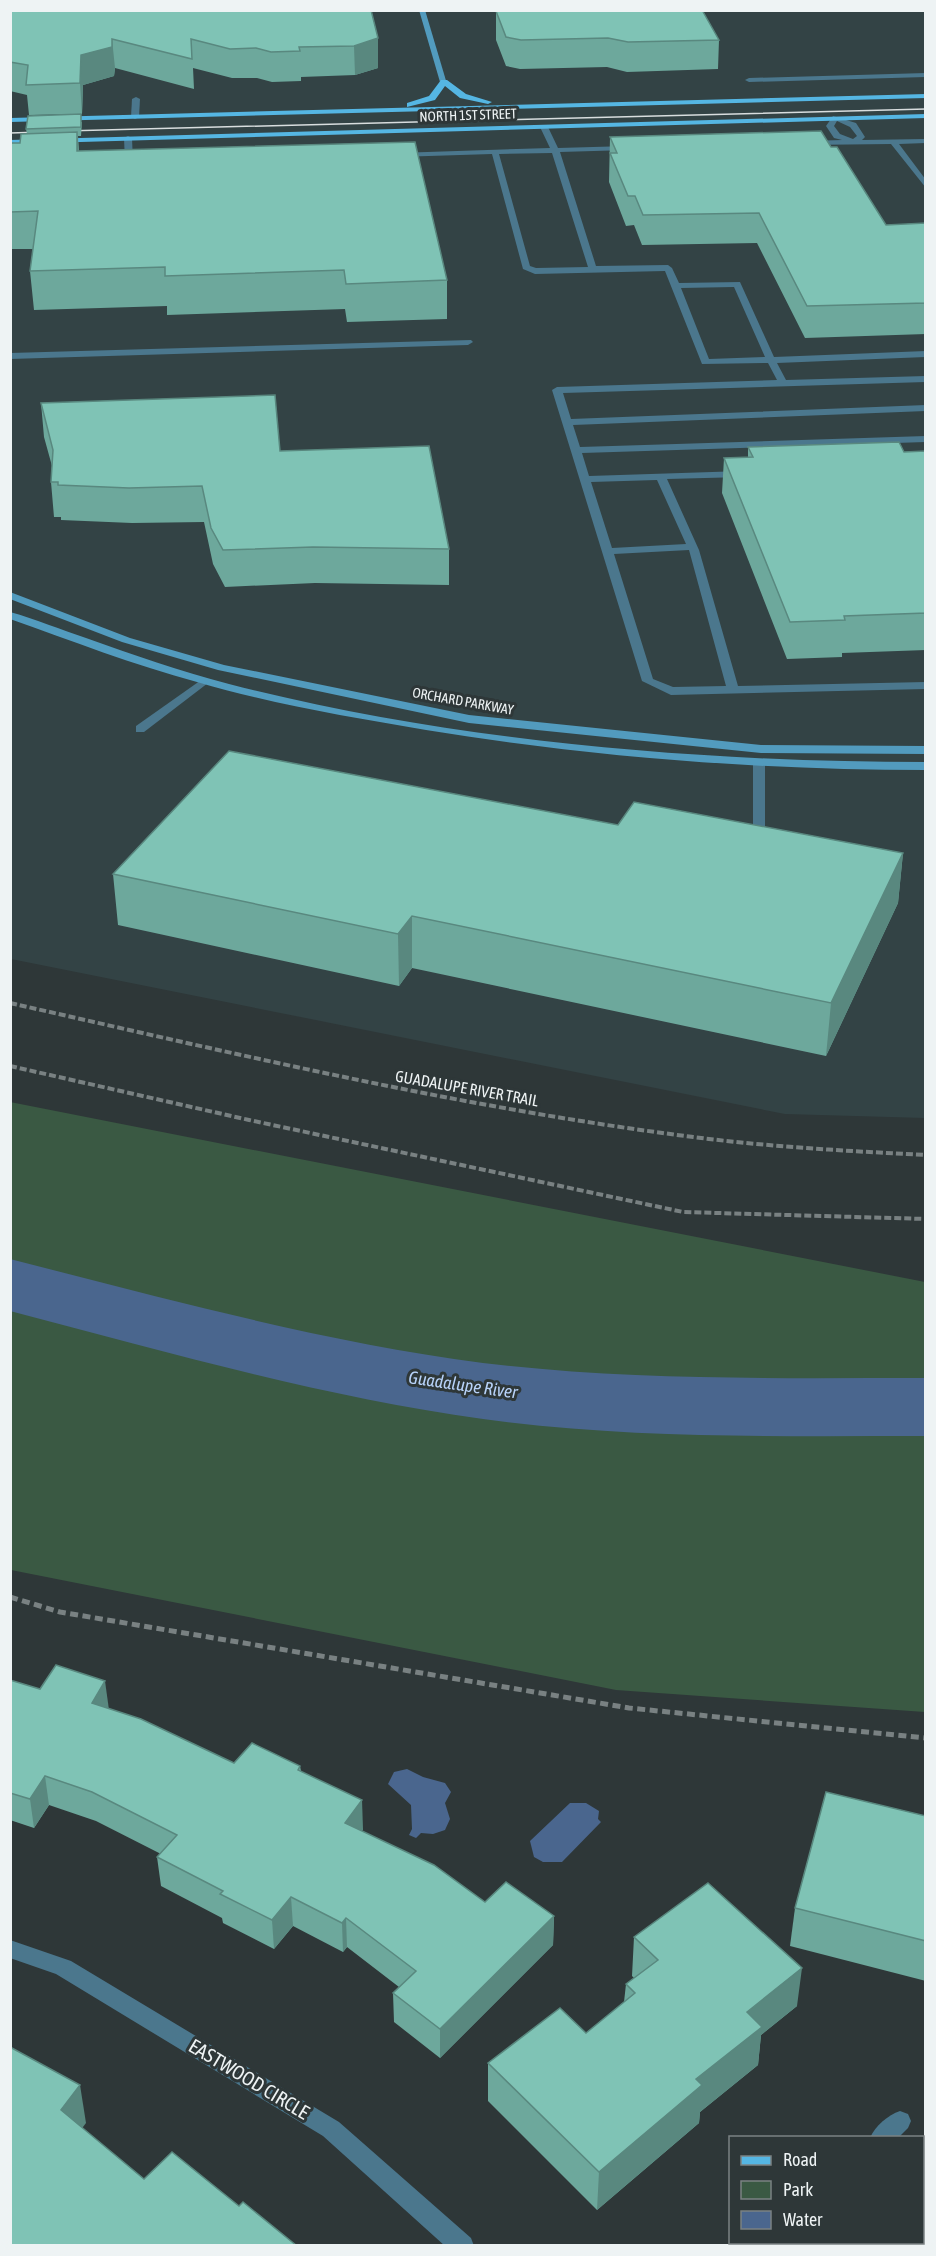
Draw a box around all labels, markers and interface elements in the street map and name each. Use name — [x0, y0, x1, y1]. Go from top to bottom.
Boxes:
street label: NORTH 1ST STREET — [419, 105, 517, 125]
street label: ORCHARD PARKWAY — [411, 684, 516, 718]
street label: GUADALUPE RIVER TRAIL — [394, 1067, 541, 1110]
water label: Guadalupe River — [407, 1366, 520, 1403]
street label: EASTWOOD CIRCLE — [185, 2034, 314, 2124]
legend — [729, 2136, 924, 2244]
text: Road — [783, 2149, 817, 2170]
text: Park — [783, 2179, 813, 2200]
text: Water — [783, 2209, 823, 2230]

